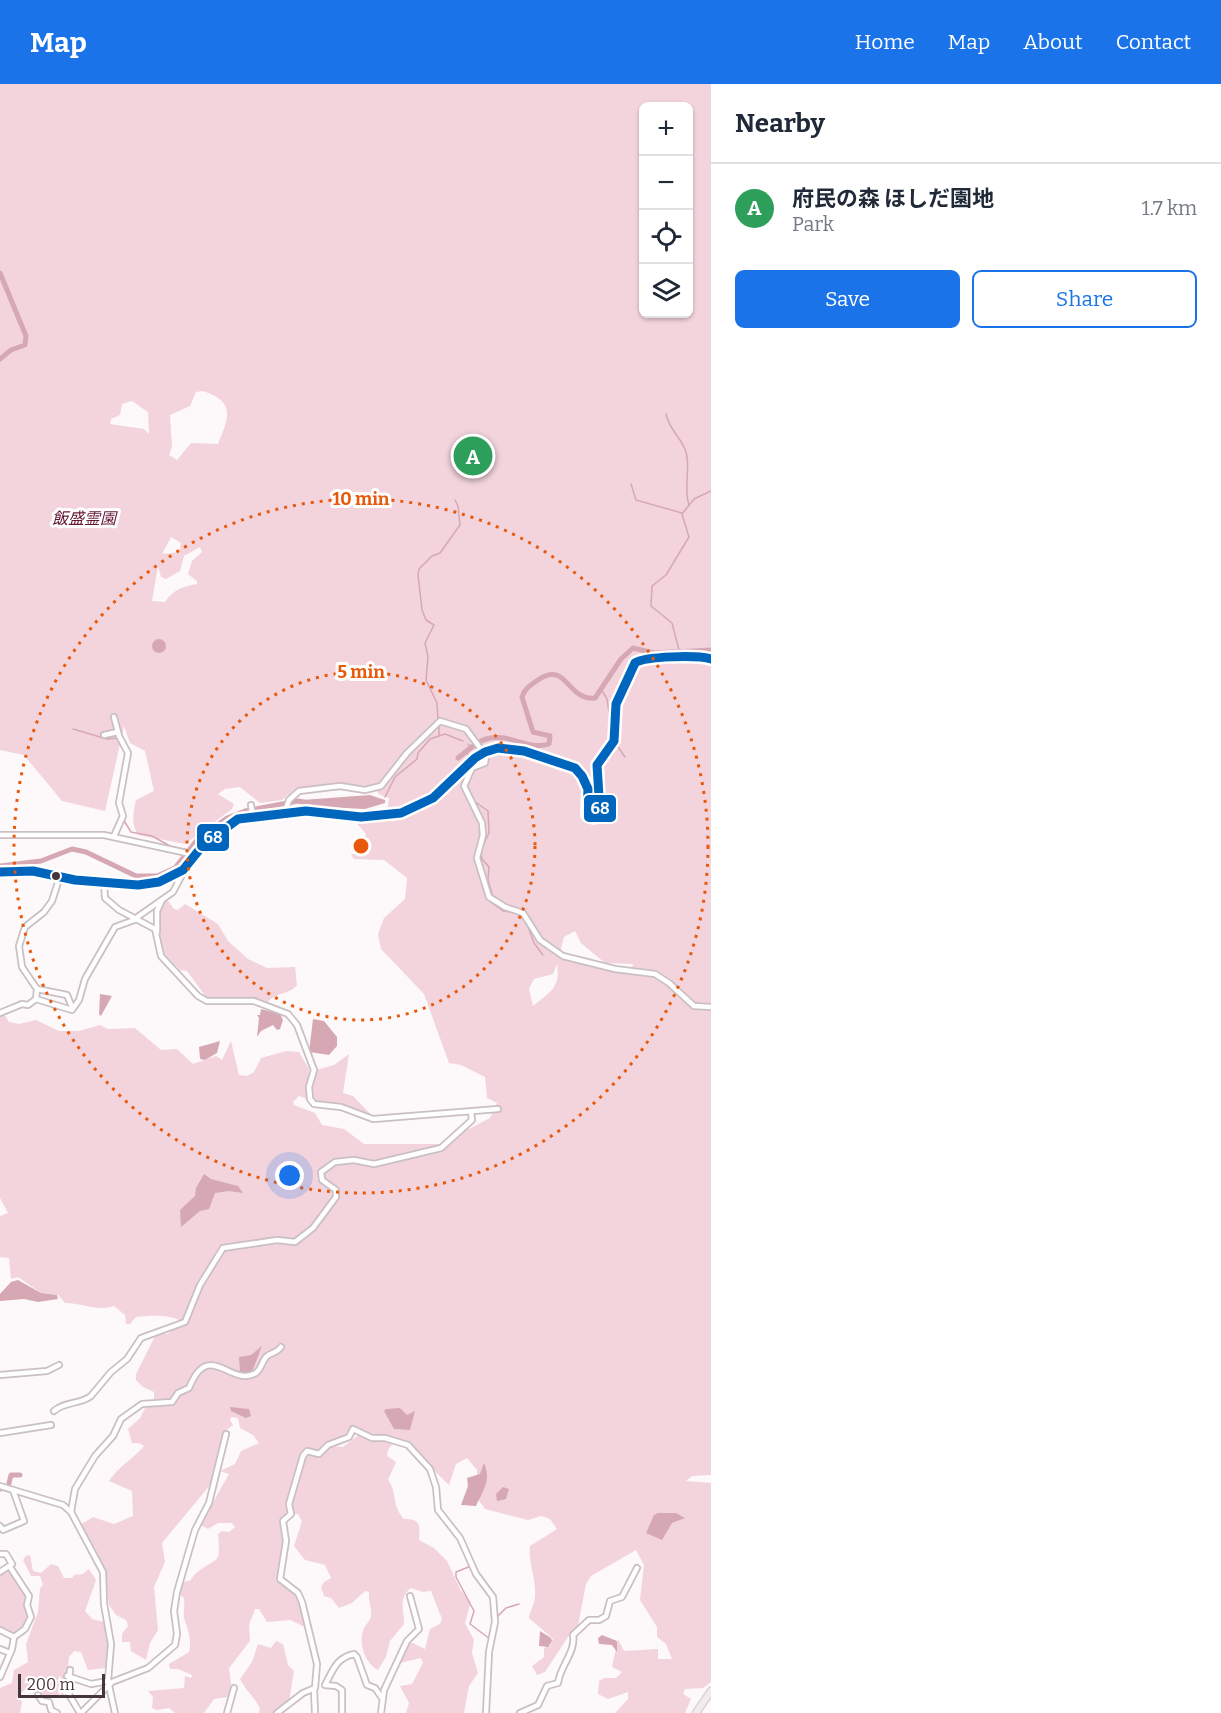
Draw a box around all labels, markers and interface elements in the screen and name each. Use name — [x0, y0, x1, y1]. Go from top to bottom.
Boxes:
text: Map — [30, 26, 87, 59]
text: Home — [855, 29, 915, 55]
text: Map — [948, 29, 990, 55]
text: About — [1023, 29, 1083, 55]
text: Contact — [1116, 29, 1191, 55]
map controls — [639, 102, 693, 318]
button: + — [639, 102, 693, 156]
text: Nearby — [735, 108, 825, 139]
button: − — [639, 156, 693, 210]
text: 府民の森 ほしだ園地 — [792, 185, 994, 212]
text: A — [747, 196, 762, 220]
text: 1.7 km — [1142, 196, 1197, 220]
button: locate — [639, 210, 693, 264]
text: Park — [792, 212, 834, 236]
button: layers — [639, 264, 693, 318]
button: Save — [735, 270, 960, 328]
button: Share — [972, 270, 1197, 328]
pin: A — [454, 434, 492, 478]
text: 10 min — [333, 488, 390, 510]
park label: 飯盛霊園 — [52, 509, 118, 528]
text: 5 min — [337, 661, 385, 683]
line badge: 68 — [583, 794, 617, 823]
text: 68 — [590, 799, 610, 818]
line badge: 68 — [196, 823, 230, 852]
text: 68 — [203, 828, 223, 847]
centre of rings — [351, 836, 371, 856]
unlabelled marker — [50, 870, 62, 882]
your location — [275, 1161, 304, 1190]
scale bar — [18, 1671, 105, 1698]
text: 200 m — [27, 1675, 75, 1694]

